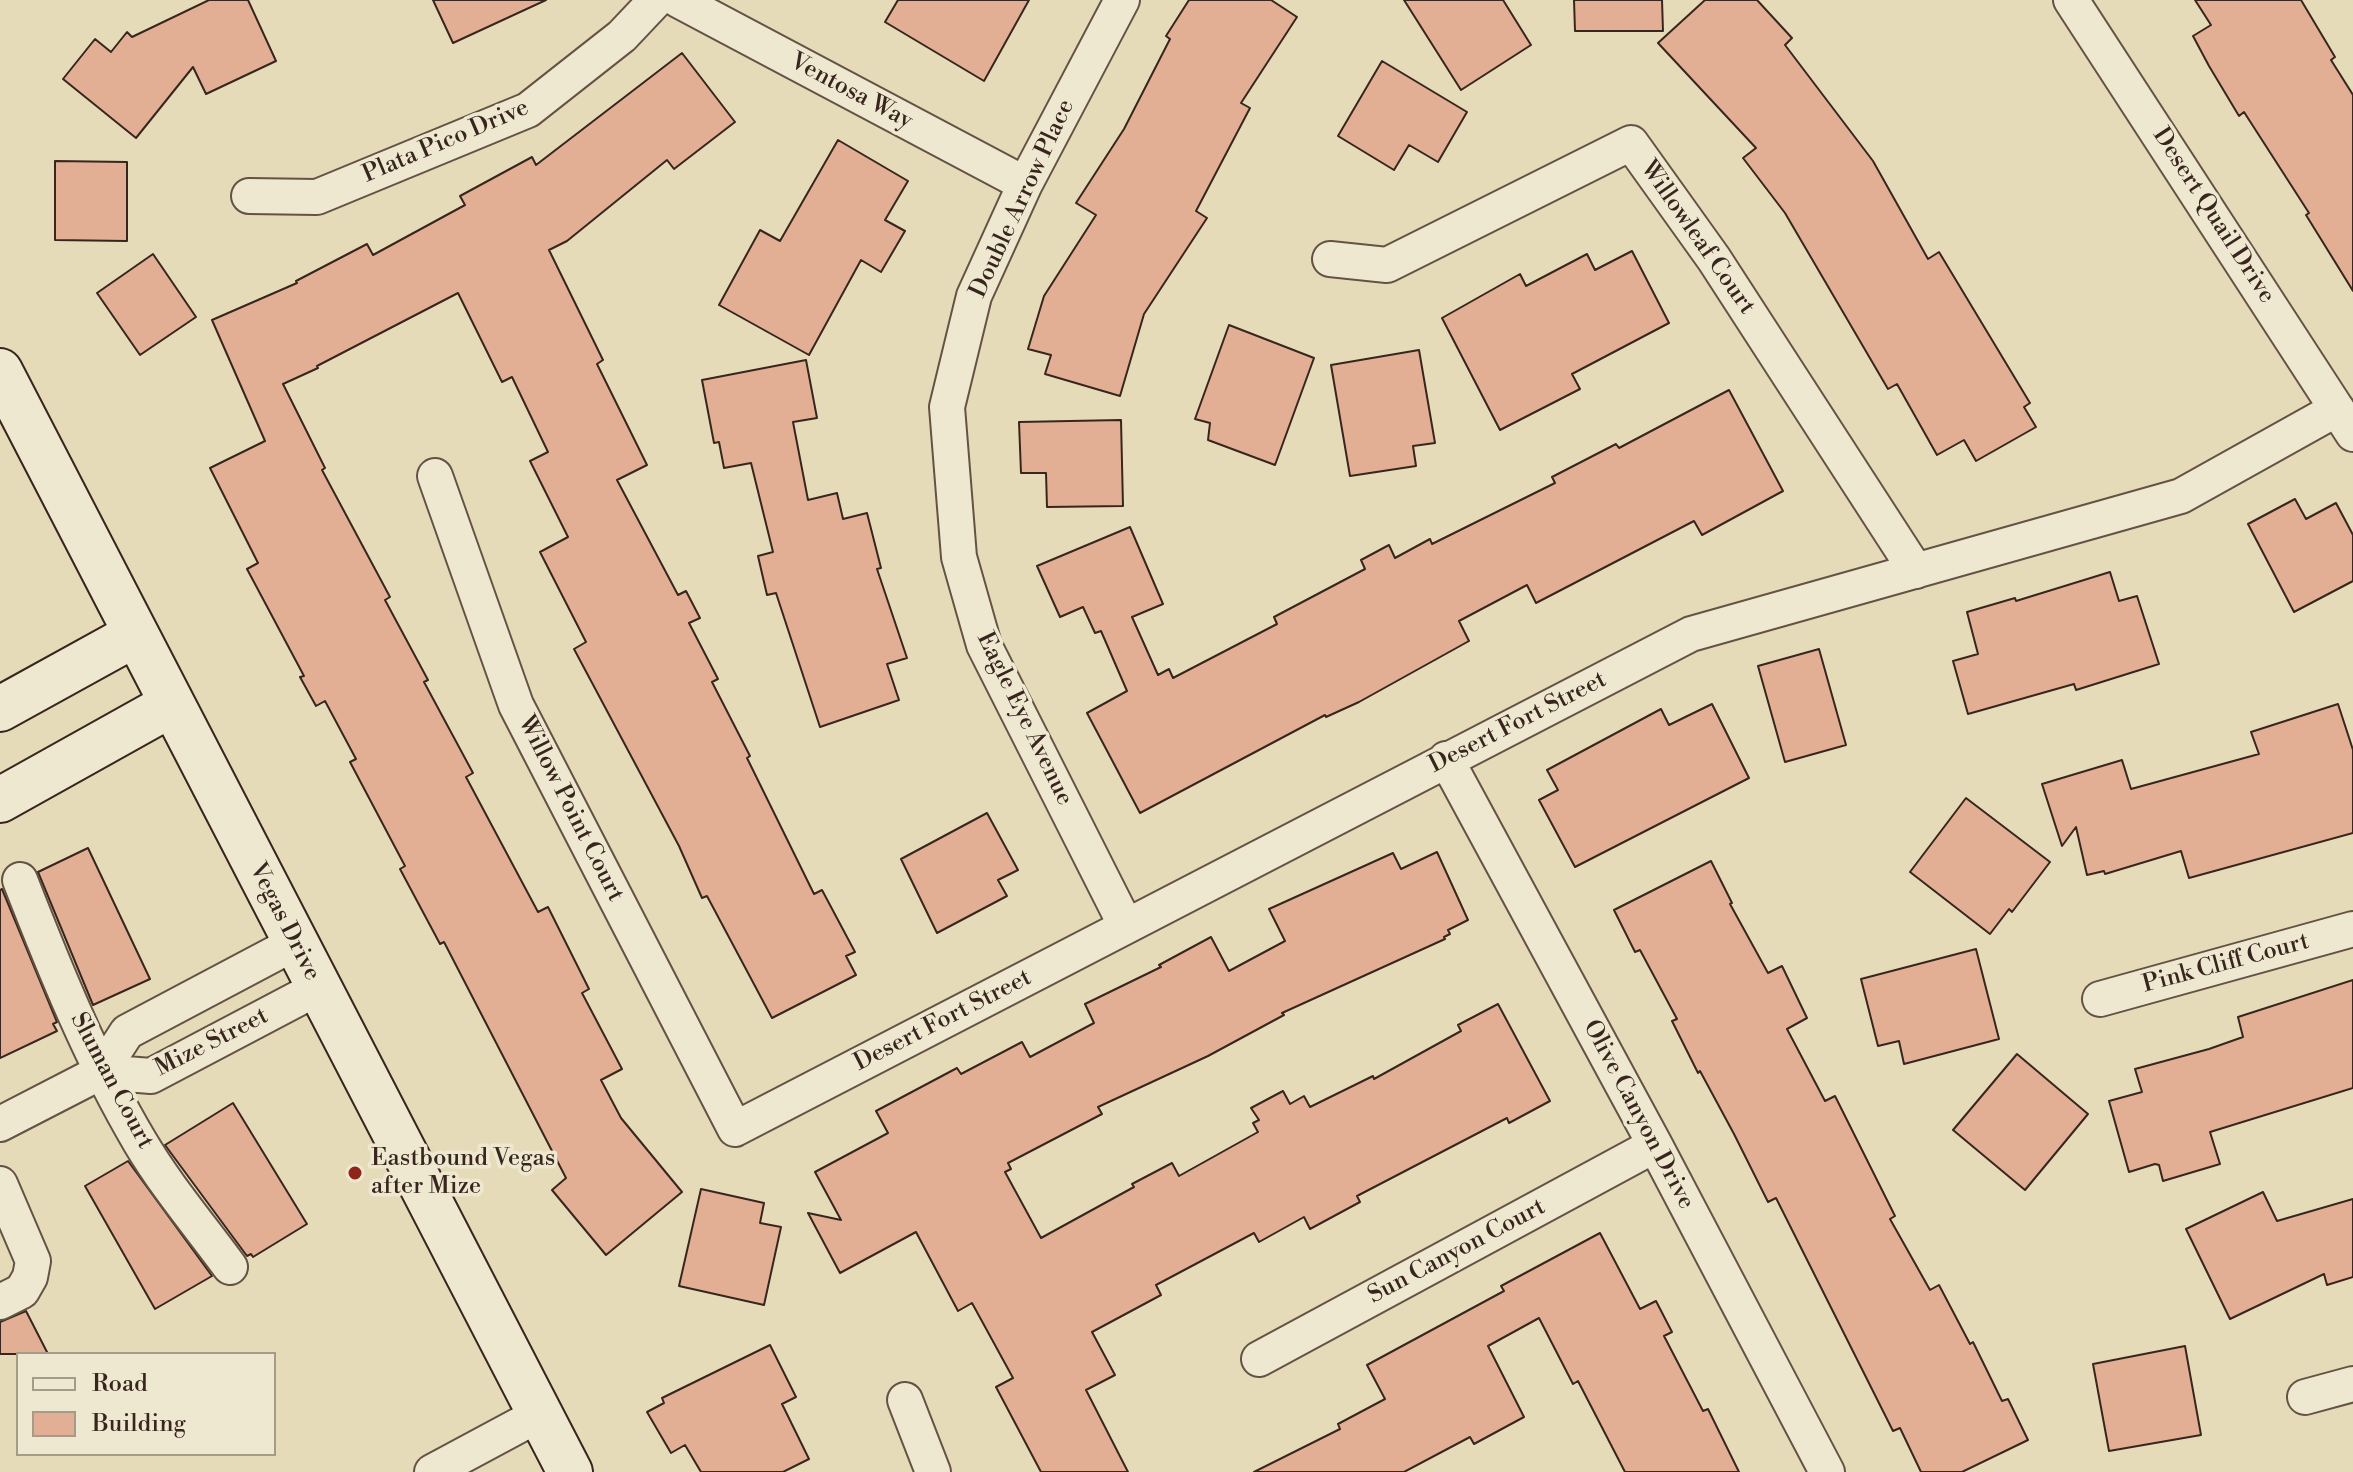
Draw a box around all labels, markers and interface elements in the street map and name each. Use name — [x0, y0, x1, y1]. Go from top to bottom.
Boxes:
street label: Ventosa Way — [785, 48, 917, 136]
street label: Plata Pico Drive — [359, 94, 533, 190]
street label: Double Arrow Place — [964, 95, 1082, 303]
street label: Desert Quail Drive — [2145, 123, 2281, 309]
street label: Willowleaf Court — [1633, 156, 1761, 320]
street label: Eagle Eye Avenue — [970, 628, 1078, 810]
street label: Desert Fort Street — [1425, 666, 1611, 780]
street label: Willow Point Court — [511, 711, 629, 907]
street label: Vegas Drive — [242, 858, 326, 986]
street label: Pink Cliff Court — [2140, 928, 2312, 1000]
street label: Desert Fort Street — [850, 964, 1036, 1078]
street label: Mize Street — [151, 1002, 273, 1084]
street label: Sluman Court — [63, 1008, 159, 1154]
street label: Olive Canyon Drive — [1576, 1015, 1700, 1215]
place label: Eastbound Vegas after Mize — [371, 1145, 555, 1201]
marker: Eastbound Vegas after Mize — [346, 1164, 364, 1182]
street label: Sun Canyon Court — [1363, 1193, 1551, 1311]
legend — [16, 1352, 276, 1456]
text: Road — [92, 1369, 148, 1399]
text: Building — [92, 1409, 186, 1439]

